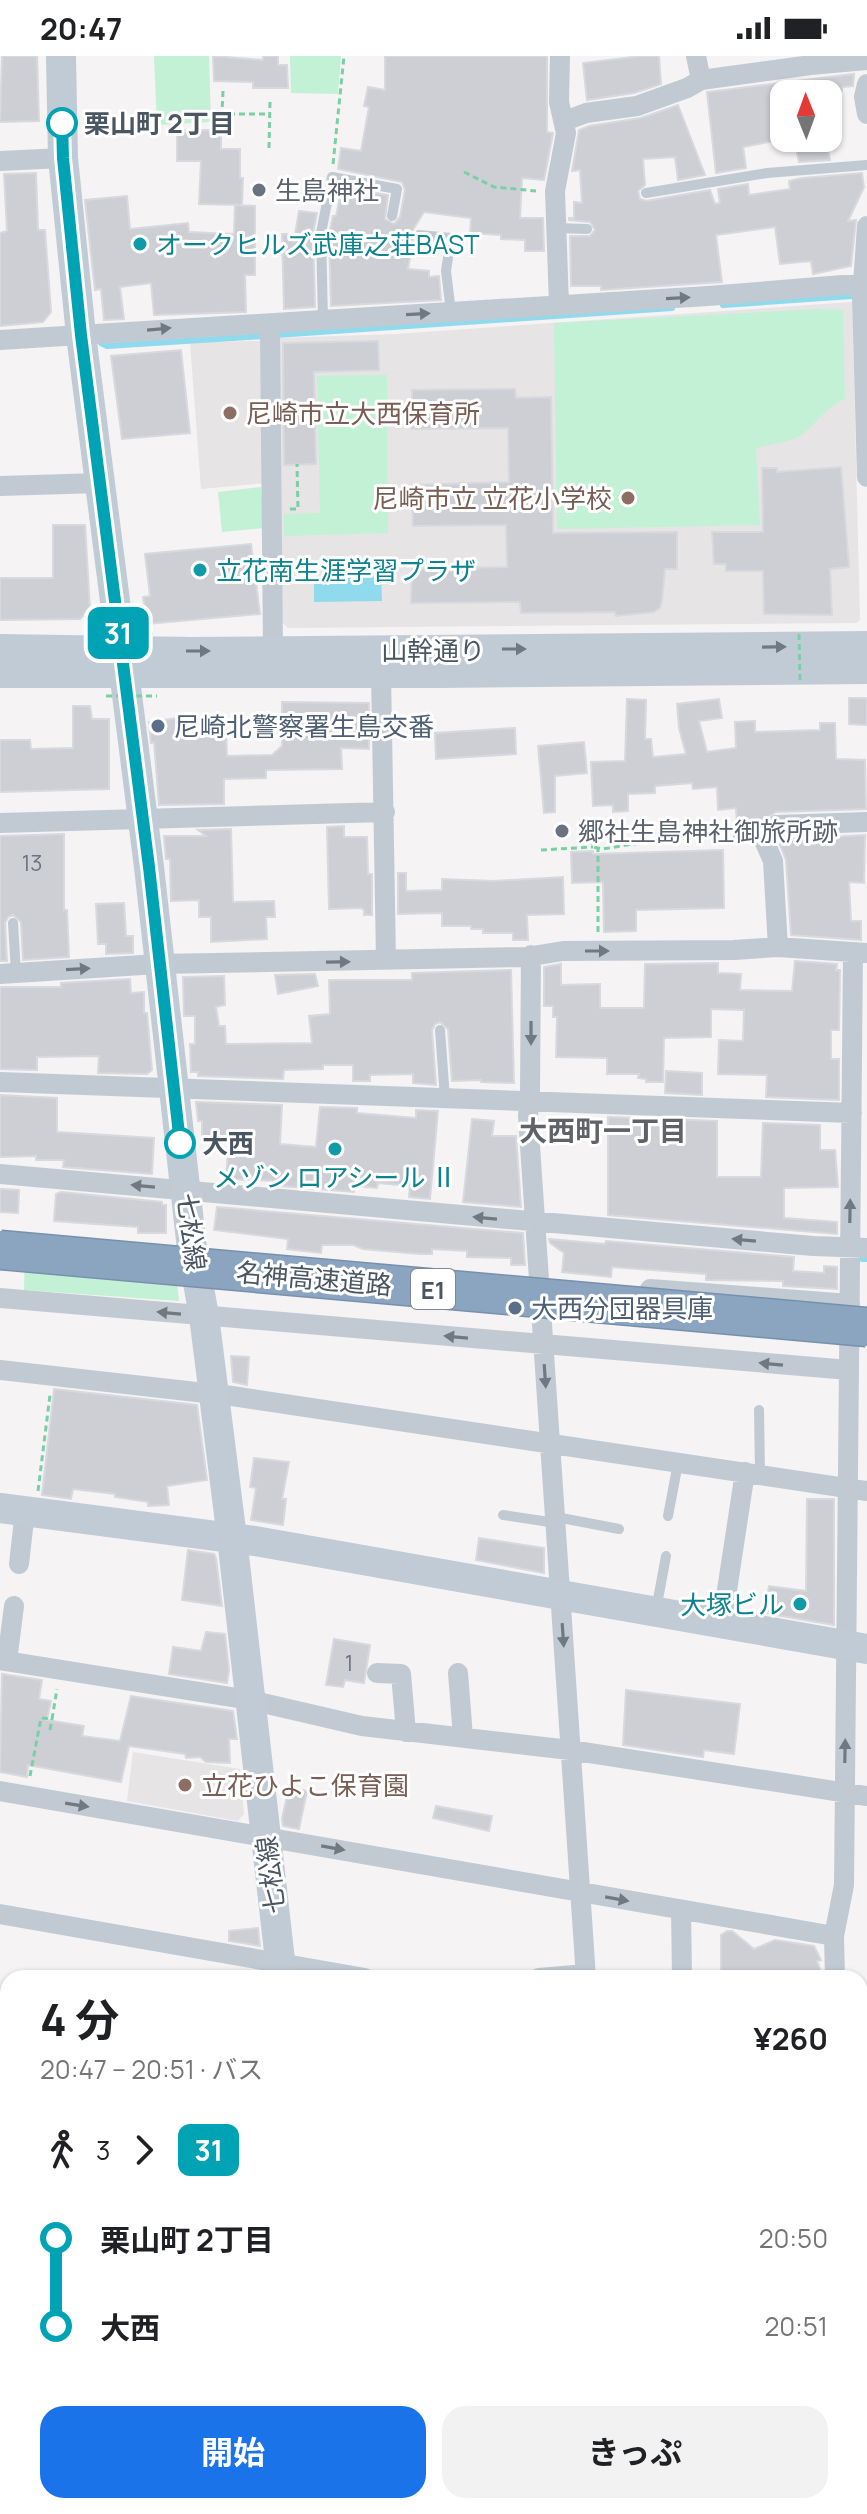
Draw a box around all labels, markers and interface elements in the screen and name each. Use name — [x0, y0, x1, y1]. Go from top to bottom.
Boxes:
text: 20:47 — [40, 8, 122, 49]
north arrow — [770, 80, 842, 152]
map controls — [770, 80, 842, 152]
place label: 栗山町 2丁目 — [84, 105, 235, 141]
marker: 栗山町 2丁目 — [47, 108, 77, 138]
place label: 生島神社 — [275, 172, 379, 208]
marker: 生島神社 — [250, 181, 268, 199]
place label: オークヒルズ武庫之荘BAST — [156, 226, 480, 262]
marker: オークヒルズ武庫之荘BAST — [131, 235, 149, 253]
one-way arrow — [666, 291, 691, 304]
one-way arrow — [406, 307, 431, 320]
one-way arrow — [147, 322, 172, 335]
place label: 尼崎市立大西保育所 — [246, 395, 480, 431]
marker: 尼崎市立大西保育所 — [221, 404, 239, 422]
place label: 尼崎市立 立花小学校 — [373, 480, 612, 516]
marker: 尼崎市立 立花小学校 — [619, 489, 637, 507]
place label: 立花南生涯学習プラザ — [216, 552, 476, 588]
marker: 立花南生涯学習プラザ — [191, 561, 209, 579]
line badge: 31 — [82, 607, 154, 659]
text: 31 — [104, 614, 132, 652]
street label: 山幹通り — [381, 632, 485, 668]
one-way arrow — [762, 640, 787, 653]
one-way arrow — [502, 643, 527, 655]
one-way arrow — [186, 645, 211, 657]
place label: 尼崎北警察署生島交番 — [174, 708, 434, 744]
marker: 尼崎北警察署生島交番 — [149, 717, 167, 735]
place label: 郷社生島神社御旅所跡 — [578, 813, 838, 849]
marker: 郷社生島神社御旅所跡 — [553, 822, 571, 840]
house number: 13 — [22, 848, 42, 878]
one-way arrow — [585, 944, 610, 957]
one-way arrow — [326, 955, 351, 968]
one-way arrow — [66, 962, 91, 975]
one-way arrow — [525, 1021, 537, 1046]
district label: 大西町一丁目 — [519, 1111, 687, 1149]
place label: 大西 — [202, 1125, 254, 1161]
marker: 大西 — [165, 1128, 195, 1158]
marker: メゾン ロアシール Ⅱ — [326, 1140, 344, 1158]
place label: メゾン ロアシール Ⅱ — [213, 1159, 457, 1195]
one-way arrow — [130, 1180, 155, 1193]
street label: 七松線 — [169, 1191, 215, 1273]
one-way arrow — [844, 1198, 857, 1223]
one-way arrow — [472, 1211, 497, 1224]
one-way arrow — [731, 1233, 756, 1246]
street label: 名神高速道路 — [235, 1253, 393, 1303]
road number: E1 — [411, 1269, 455, 1309]
place label: 大西分団器具庫 — [531, 1290, 713, 1326]
marker: 大西分団器具庫 — [506, 1299, 524, 1317]
one-way arrow — [157, 1306, 182, 1319]
one-way arrow — [444, 1330, 469, 1343]
one-way arrow — [758, 1357, 783, 1370]
one-way arrow — [539, 1364, 552, 1389]
place label: 大塚ビル — [680, 1586, 784, 1622]
marker: 大塚ビル — [791, 1595, 809, 1613]
one-way arrow — [557, 1623, 570, 1648]
house number: 1 — [345, 1648, 353, 1678]
one-way arrow — [839, 1738, 851, 1763]
place label: 立花ひよこ保育園 — [201, 1767, 409, 1803]
marker: 立花ひよこ保育園 — [176, 1776, 194, 1794]
one-way arrow — [65, 1799, 90, 1811]
street label: 七松線 — [247, 1834, 293, 1916]
one-way arrow — [321, 1843, 346, 1855]
one-way arrow — [604, 1893, 629, 1905]
text: 4 分 — [40, 1989, 120, 2049]
text: ¥260 — [753, 2018, 828, 2059]
text: 20:47 – 20:51 · バス — [40, 2051, 263, 2087]
icon: walk — [40, 2128, 84, 2172]
icon: forward — [122, 2128, 166, 2172]
text: 31 — [194, 2131, 223, 2169]
text: 3 — [96, 2132, 110, 2168]
text: 栗山町 2丁目 — [100, 2219, 274, 2260]
text: 20:50 — [759, 2220, 828, 2256]
text: 大西 — [100, 2307, 160, 2348]
text: 20:51 — [764, 2308, 828, 2344]
button: 開始 — [40, 2406, 426, 2498]
button: きっぷ — [442, 2406, 828, 2498]

